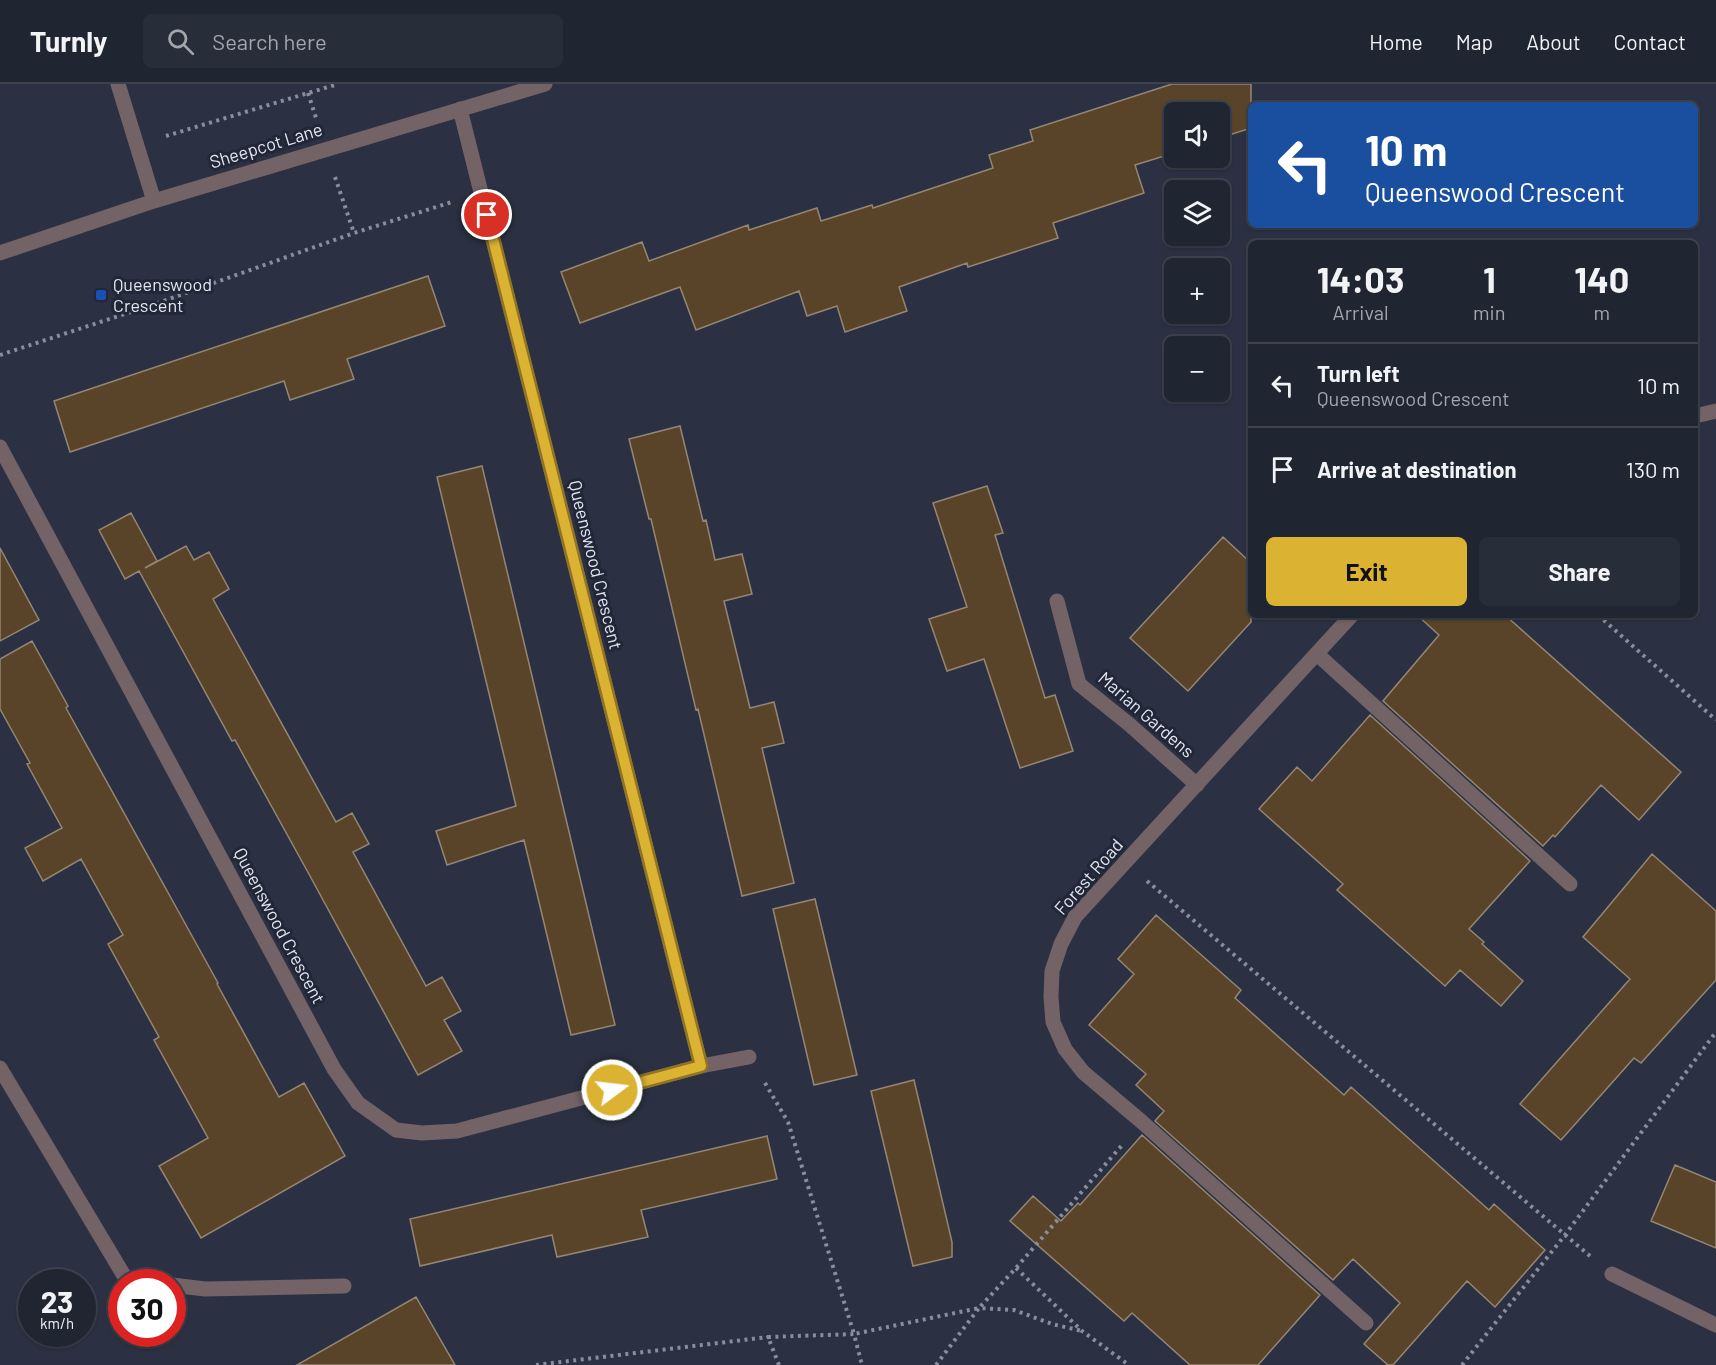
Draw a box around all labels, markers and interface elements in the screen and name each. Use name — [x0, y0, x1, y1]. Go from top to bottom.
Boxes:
search box — [143, 14, 563, 68]
text: Turnly — [30, 24, 107, 58]
icon: search — [164, 25, 197, 58]
text: Search here — [212, 28, 327, 54]
text: Home — [1369, 29, 1423, 54]
text: Map — [1456, 29, 1493, 54]
text: About — [1526, 29, 1581, 54]
text: Contact — [1614, 29, 1686, 54]
map controls — [1164, 102, 1230, 402]
button: sound — [1164, 102, 1230, 168]
street label: Sheepcot Lane — [207, 117, 325, 173]
text: 10 m — [1365, 124, 1447, 174]
icon: left — [1266, 126, 1344, 204]
text: Queenswood Crescent — [1365, 175, 1625, 207]
button: layers — [1164, 180, 1230, 246]
pin — [461, 189, 512, 240]
icon: arrive — [470, 198, 503, 231]
text: 14:03 — [1317, 257, 1404, 300]
text: 1 — [1483, 257, 1496, 300]
text: 140 — [1574, 257, 1629, 300]
button: + — [1164, 258, 1230, 324]
place label: Queenswood Crescent — [113, 273, 212, 316]
marker: Queenswood Crescent — [94, 288, 108, 302]
text: Arrival — [1333, 300, 1388, 324]
text: min — [1473, 300, 1505, 324]
text: m — [1593, 300, 1610, 324]
button: − — [1164, 336, 1230, 402]
text: Turn left — [1317, 360, 1400, 386]
icon: left — [1266, 369, 1299, 402]
text: 10 m — [1637, 372, 1680, 398]
text: Queenswood Crescent — [1317, 386, 1510, 410]
icon: arrive — [1266, 453, 1299, 486]
text: Arrive at destination — [1317, 456, 1516, 482]
text: 130 m — [1626, 456, 1680, 482]
street label: Queenswood Crescent — [564, 478, 628, 652]
button: Exit — [1266, 537, 1467, 606]
button: Share — [1479, 537, 1680, 606]
street label: Marian Gardens — [1094, 667, 1199, 762]
street label: Forest Road — [1049, 834, 1127, 919]
street label: Queenswood Crescent — [229, 844, 330, 1007]
position arrow — [580, 1058, 644, 1122]
speed limit sign: 30 — [108, 1269, 186, 1347]
text: 23 — [41, 1283, 73, 1319]
text: km/h — [40, 1314, 74, 1332]

